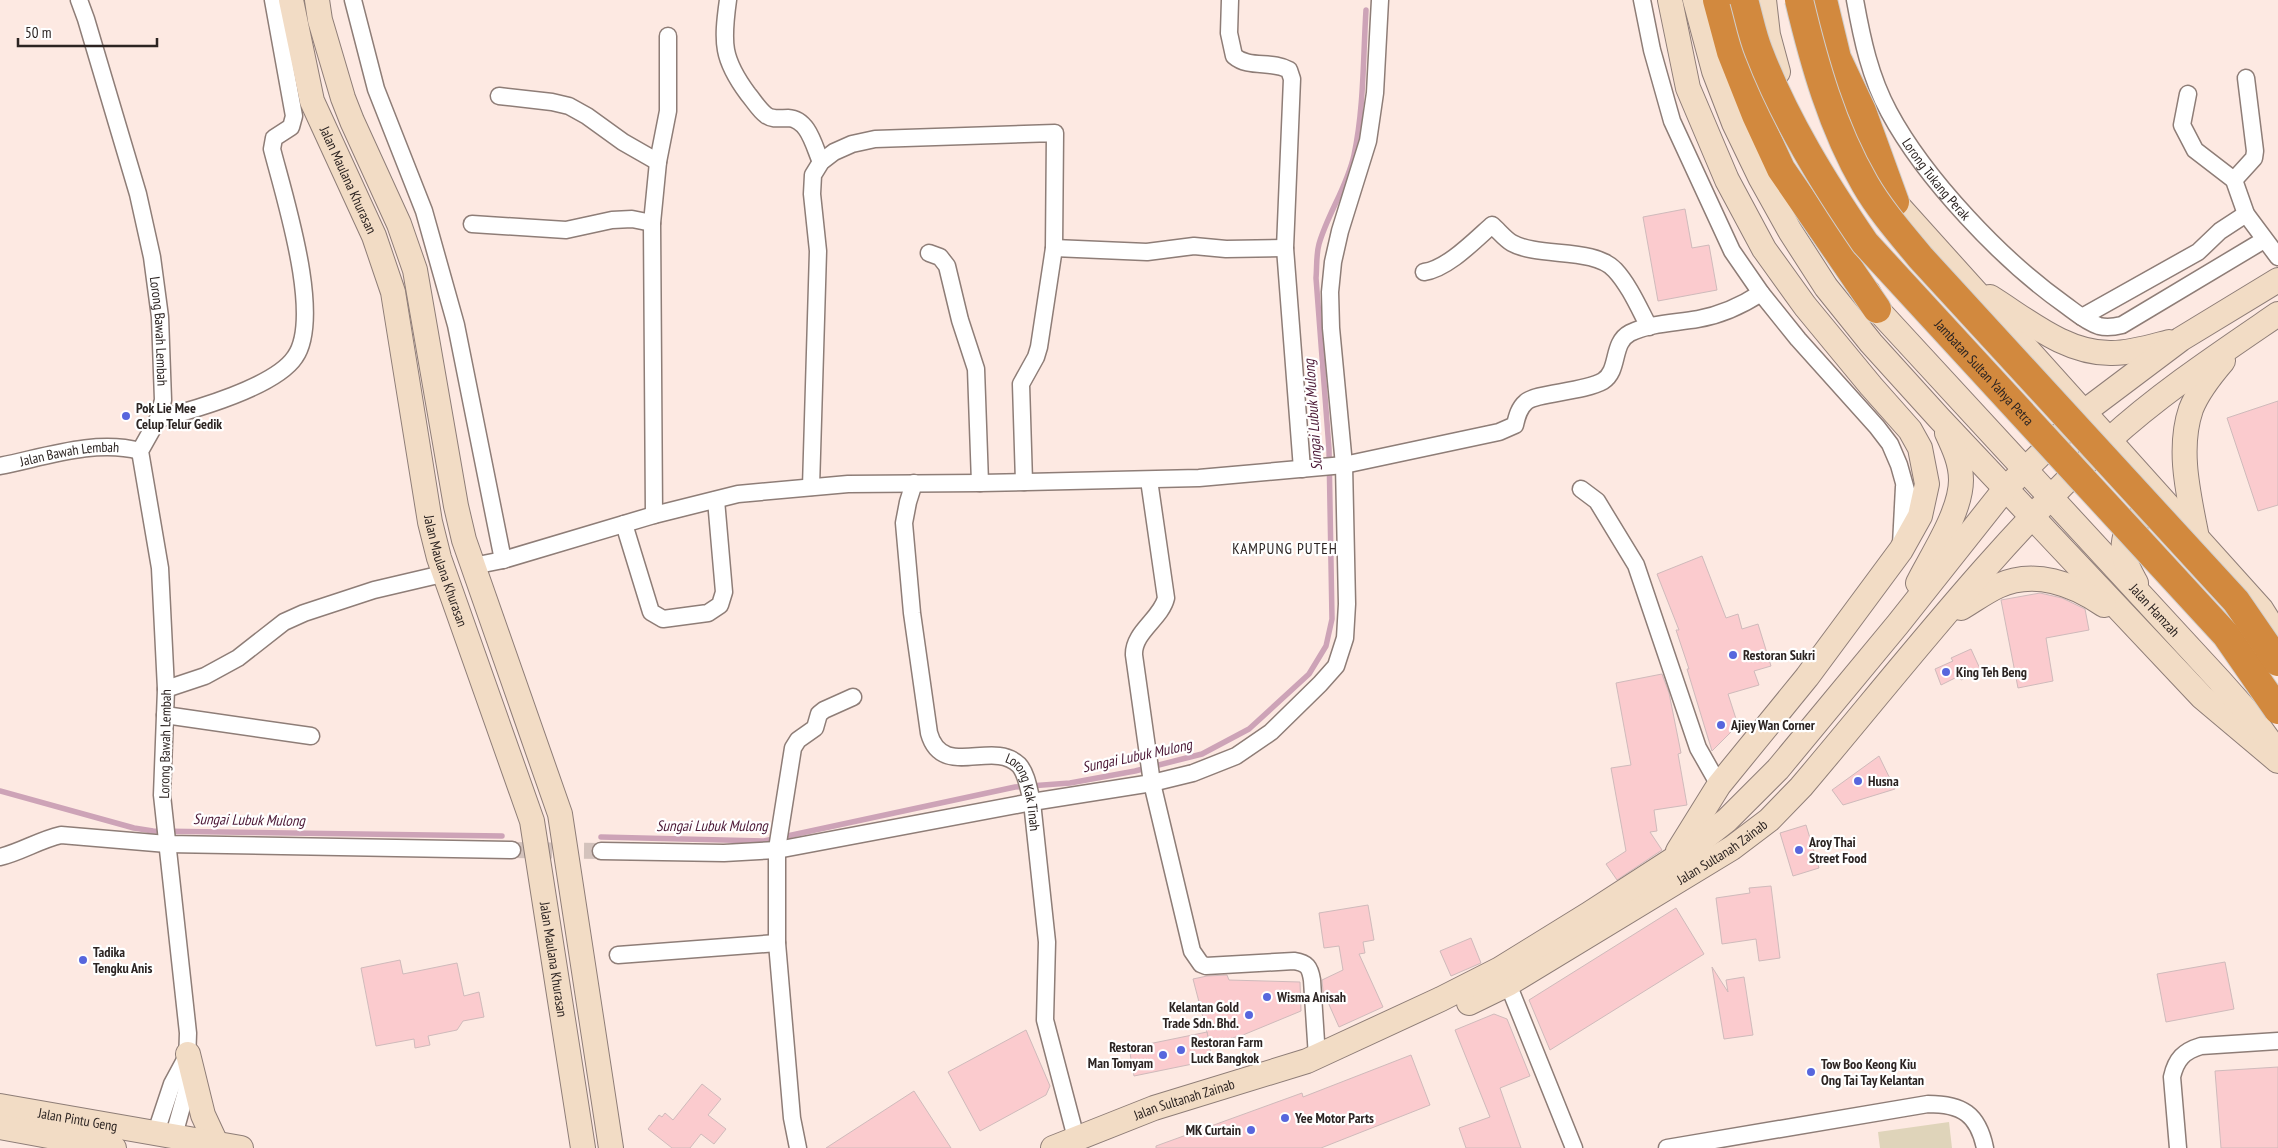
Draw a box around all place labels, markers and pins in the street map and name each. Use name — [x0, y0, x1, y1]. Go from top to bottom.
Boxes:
place label: Pok Lie Mee Celup Telur Gedik — [136, 399, 222, 433]
marker: Pok Lie Mee Celup Telur Gedik — [120, 410, 132, 422]
place label: Restoran Sukri — [1743, 646, 1815, 664]
marker: Restoran Sukri — [1727, 649, 1739, 661]
place label: King Teh Beng — [1956, 663, 2027, 681]
marker: King Teh Beng — [1940, 666, 1952, 678]
place label: Ajiey Wan Corner — [1730, 716, 1816, 734]
marker: Ajiey Wan Corner — [1715, 719, 1727, 731]
place label: Husna — [1868, 772, 1899, 790]
marker: Husna — [1852, 775, 1864, 787]
place label: Aroy Thai Street Food — [1808, 833, 1867, 867]
marker: Aroy Thai Street Food — [1793, 844, 1805, 856]
place label: Tadika Tengku Anis — [93, 943, 153, 977]
marker: Tadika Tengku Anis — [77, 954, 89, 966]
place label: Wisma Anisah — [1276, 988, 1346, 1006]
marker: Wisma Anisah — [1261, 991, 1273, 1003]
place label: Kelantan Gold Trade Sdn. Bhd. — [1163, 998, 1239, 1032]
marker: Kelantan Gold Trade Sdn. Bhd. — [1243, 1009, 1255, 1021]
place label: Restoran Farm Luck Bangkok — [1191, 1033, 1263, 1067]
place label: Restoran Man Tomyam — [1088, 1038, 1153, 1072]
marker: Restoran Farm Luck Bangkok — [1175, 1044, 1187, 1056]
marker: Restoran Man Tomyam — [1157, 1049, 1169, 1061]
place label: Tow Boo Keong Kiu Ong Tai Tay Kelantan — [1821, 1055, 1924, 1089]
marker: Tow Boo Keong Kiu Ong Tai Tay Kelantan — [1805, 1066, 1817, 1078]
place label: Yee Motor Parts — [1294, 1109, 1374, 1127]
marker: Yee Motor Parts — [1279, 1112, 1291, 1124]
place label: MK Curtain — [1186, 1121, 1241, 1139]
marker: MK Curtain — [1245, 1124, 1257, 1136]

